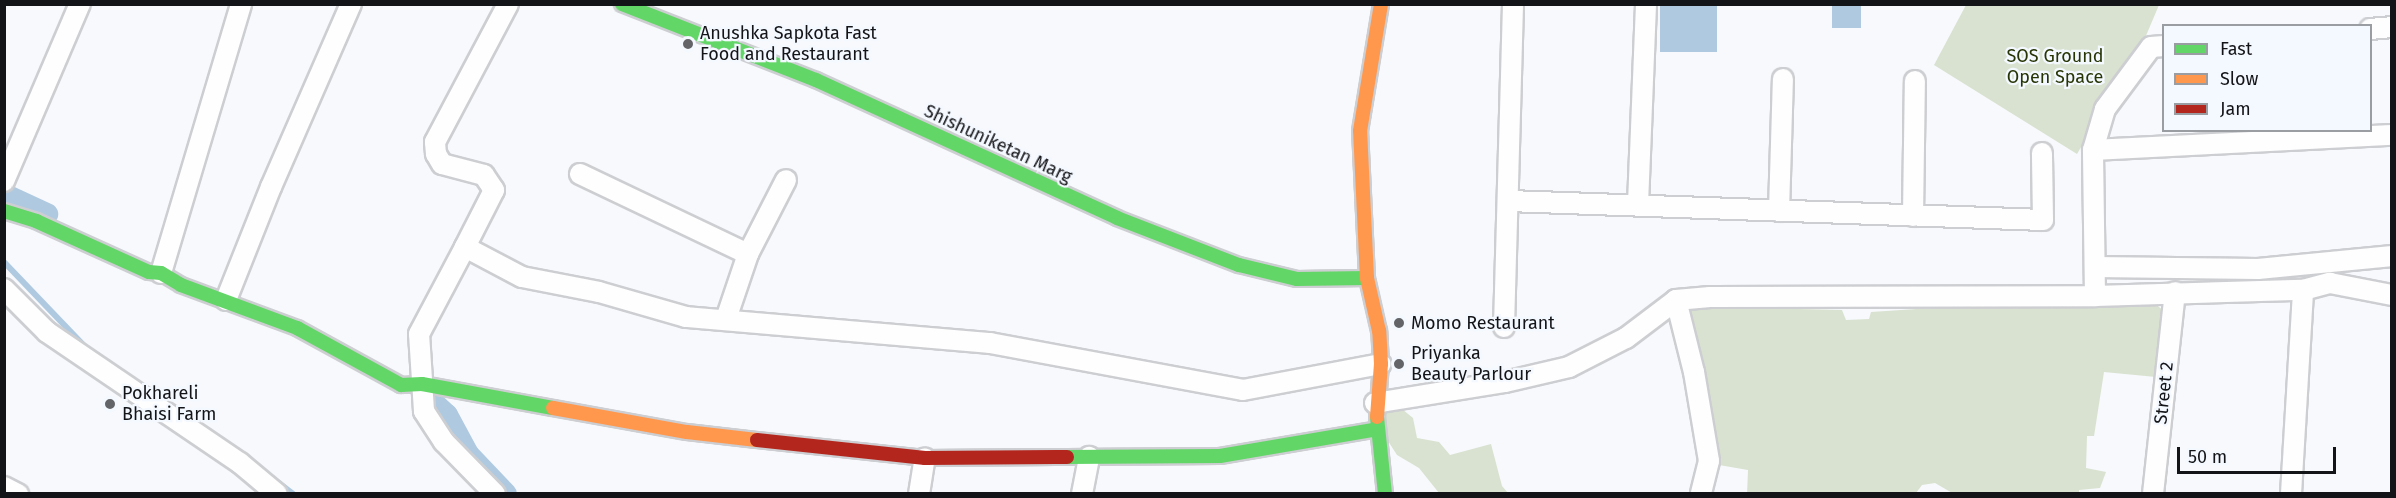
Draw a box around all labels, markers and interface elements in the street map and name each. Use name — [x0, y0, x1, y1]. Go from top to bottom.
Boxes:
place label: Anushka Sapkota Fast Food and Restaurant — [700, 23, 877, 66]
legend — [2162, 24, 2372, 132]
marker: Anushka Sapkota Fast Food and Restaurant — [681, 37, 695, 51]
text: Fast — [2220, 38, 2252, 60]
park label: SOS Ground Open Space — [2007, 46, 2103, 88]
text: Slow — [2220, 68, 2258, 90]
text: Jam — [2220, 98, 2251, 120]
street label: Shishuniketan Marg — [921, 100, 1075, 188]
place label: Momo Restaurant — [1411, 312, 1555, 334]
marker: Momo Restaurant — [1392, 316, 1406, 330]
place label: Priyanka Beauty Parlour — [1411, 343, 1531, 386]
marker: Priyanka Beauty Parlour — [1392, 357, 1406, 371]
street label: Street 2 — [2150, 361, 2178, 425]
place label: Pokhareli Bhaisi Farm — [122, 383, 217, 426]
marker: Pokhareli Bhaisi Farm — [103, 397, 117, 411]
scale bar — [2180, 435, 2339, 473]
text: 50 m — [2188, 446, 2227, 468]

